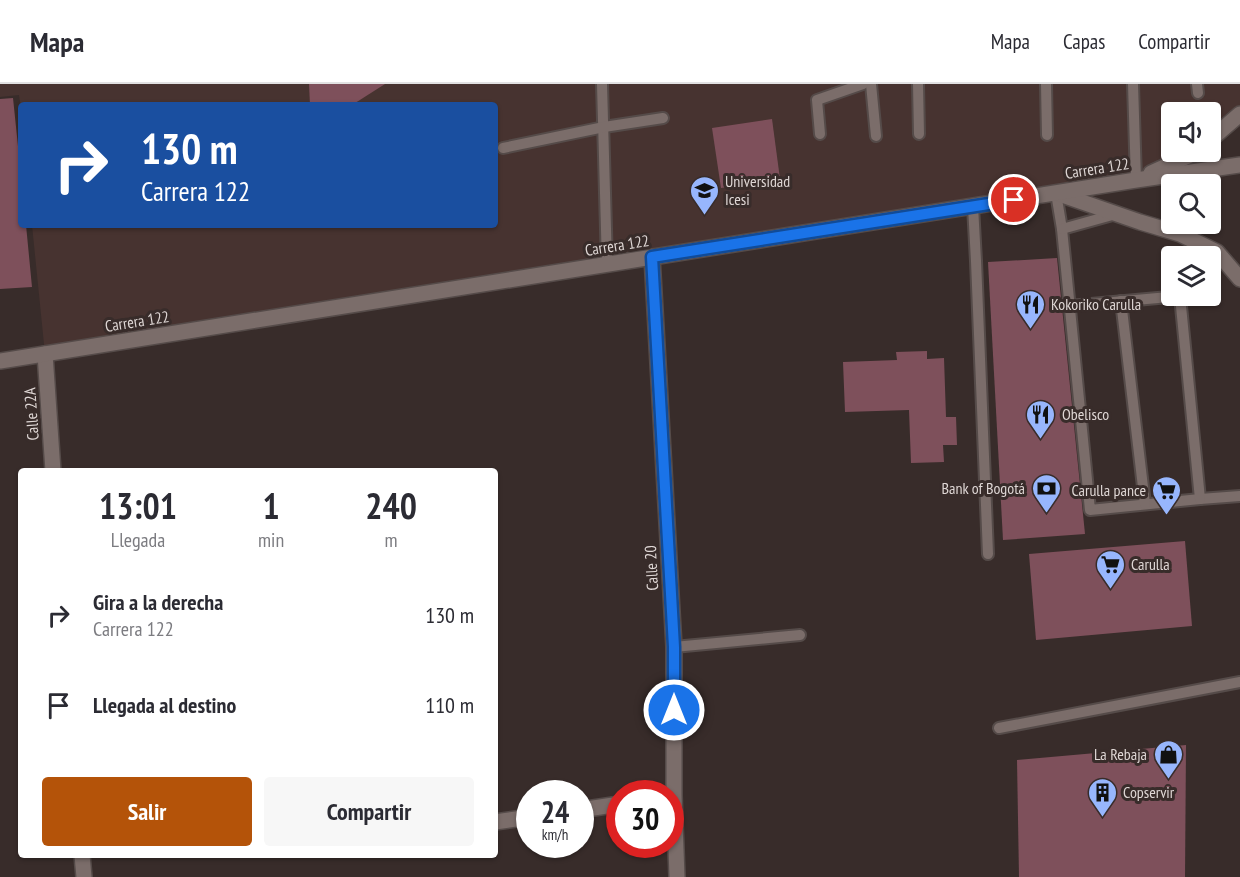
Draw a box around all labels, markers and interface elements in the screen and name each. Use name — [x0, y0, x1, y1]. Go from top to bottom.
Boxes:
text: Mapa — [30, 23, 84, 60]
text: Mapa — [991, 28, 1030, 55]
text: Capas — [1063, 28, 1105, 55]
text: Compartir — [1138, 28, 1210, 55]
map controls — [1161, 102, 1221, 306]
button: sound — [1161, 102, 1221, 162]
text: 130 m — [141, 121, 238, 176]
icon: right — [42, 126, 120, 204]
street label: Carrera 122 — [1063, 153, 1131, 183]
place label: Universidad Icesi — [725, 171, 790, 209]
text: Carrera 122 — [141, 174, 250, 208]
school or university icon: Universidad Icesi — [688, 174, 720, 216]
pin — [988, 174, 1039, 225]
button: search — [1161, 174, 1221, 234]
icon: arrive — [997, 183, 1030, 216]
street label: Carrera 122 — [583, 230, 651, 260]
button: layers — [1161, 246, 1221, 306]
restaurant icon: Kokoriko Carulla — [1014, 288, 1046, 330]
place label: Kokoriko Carulla — [1051, 294, 1141, 314]
street label: Carrera 122 — [103, 306, 171, 336]
street label: Calle 22A — [19, 386, 43, 441]
restaurant icon: Obelisco — [1025, 398, 1057, 440]
place label: Obelisco — [1062, 404, 1109, 424]
bank icon: Bank of Bogotá — [1030, 472, 1062, 514]
supermarket icon: Carulla pance — [1151, 474, 1183, 516]
place label: Bank of Bogotá — [941, 478, 1025, 498]
place label: Carulla pance — [1071, 480, 1146, 500]
text: 13:01 — [99, 482, 177, 529]
text: 1 — [262, 482, 280, 529]
text: 240 — [365, 482, 417, 529]
text: Llegada — [111, 527, 165, 553]
text: min — [258, 527, 284, 553]
text: m — [385, 527, 398, 553]
street label: Calle 20 — [640, 545, 662, 591]
supermarket icon: Carulla — [1094, 548, 1126, 590]
place label: Carulla — [1131, 554, 1170, 574]
text: Gira a la derecha — [93, 588, 223, 616]
icon: right — [42, 599, 75, 632]
text: 130 m — [425, 601, 474, 629]
text: Carrera 122 — [93, 616, 174, 642]
position arrow — [642, 678, 706, 742]
icon: arrive — [42, 689, 75, 722]
text: Llegada al destino — [93, 691, 236, 719]
text: 110 m — [425, 691, 474, 719]
shop icon: La Rebaja — [1152, 738, 1184, 780]
place label: La Rebaja — [1094, 744, 1147, 764]
building icon: Copservir — [1086, 776, 1118, 818]
button: Salir — [42, 777, 252, 846]
button: Compartir — [264, 777, 474, 846]
speed limit sign: 30 — [606, 780, 684, 858]
place label: Copservir — [1123, 782, 1175, 802]
text: 24 — [541, 792, 569, 831]
text: km/h — [542, 825, 568, 844]

